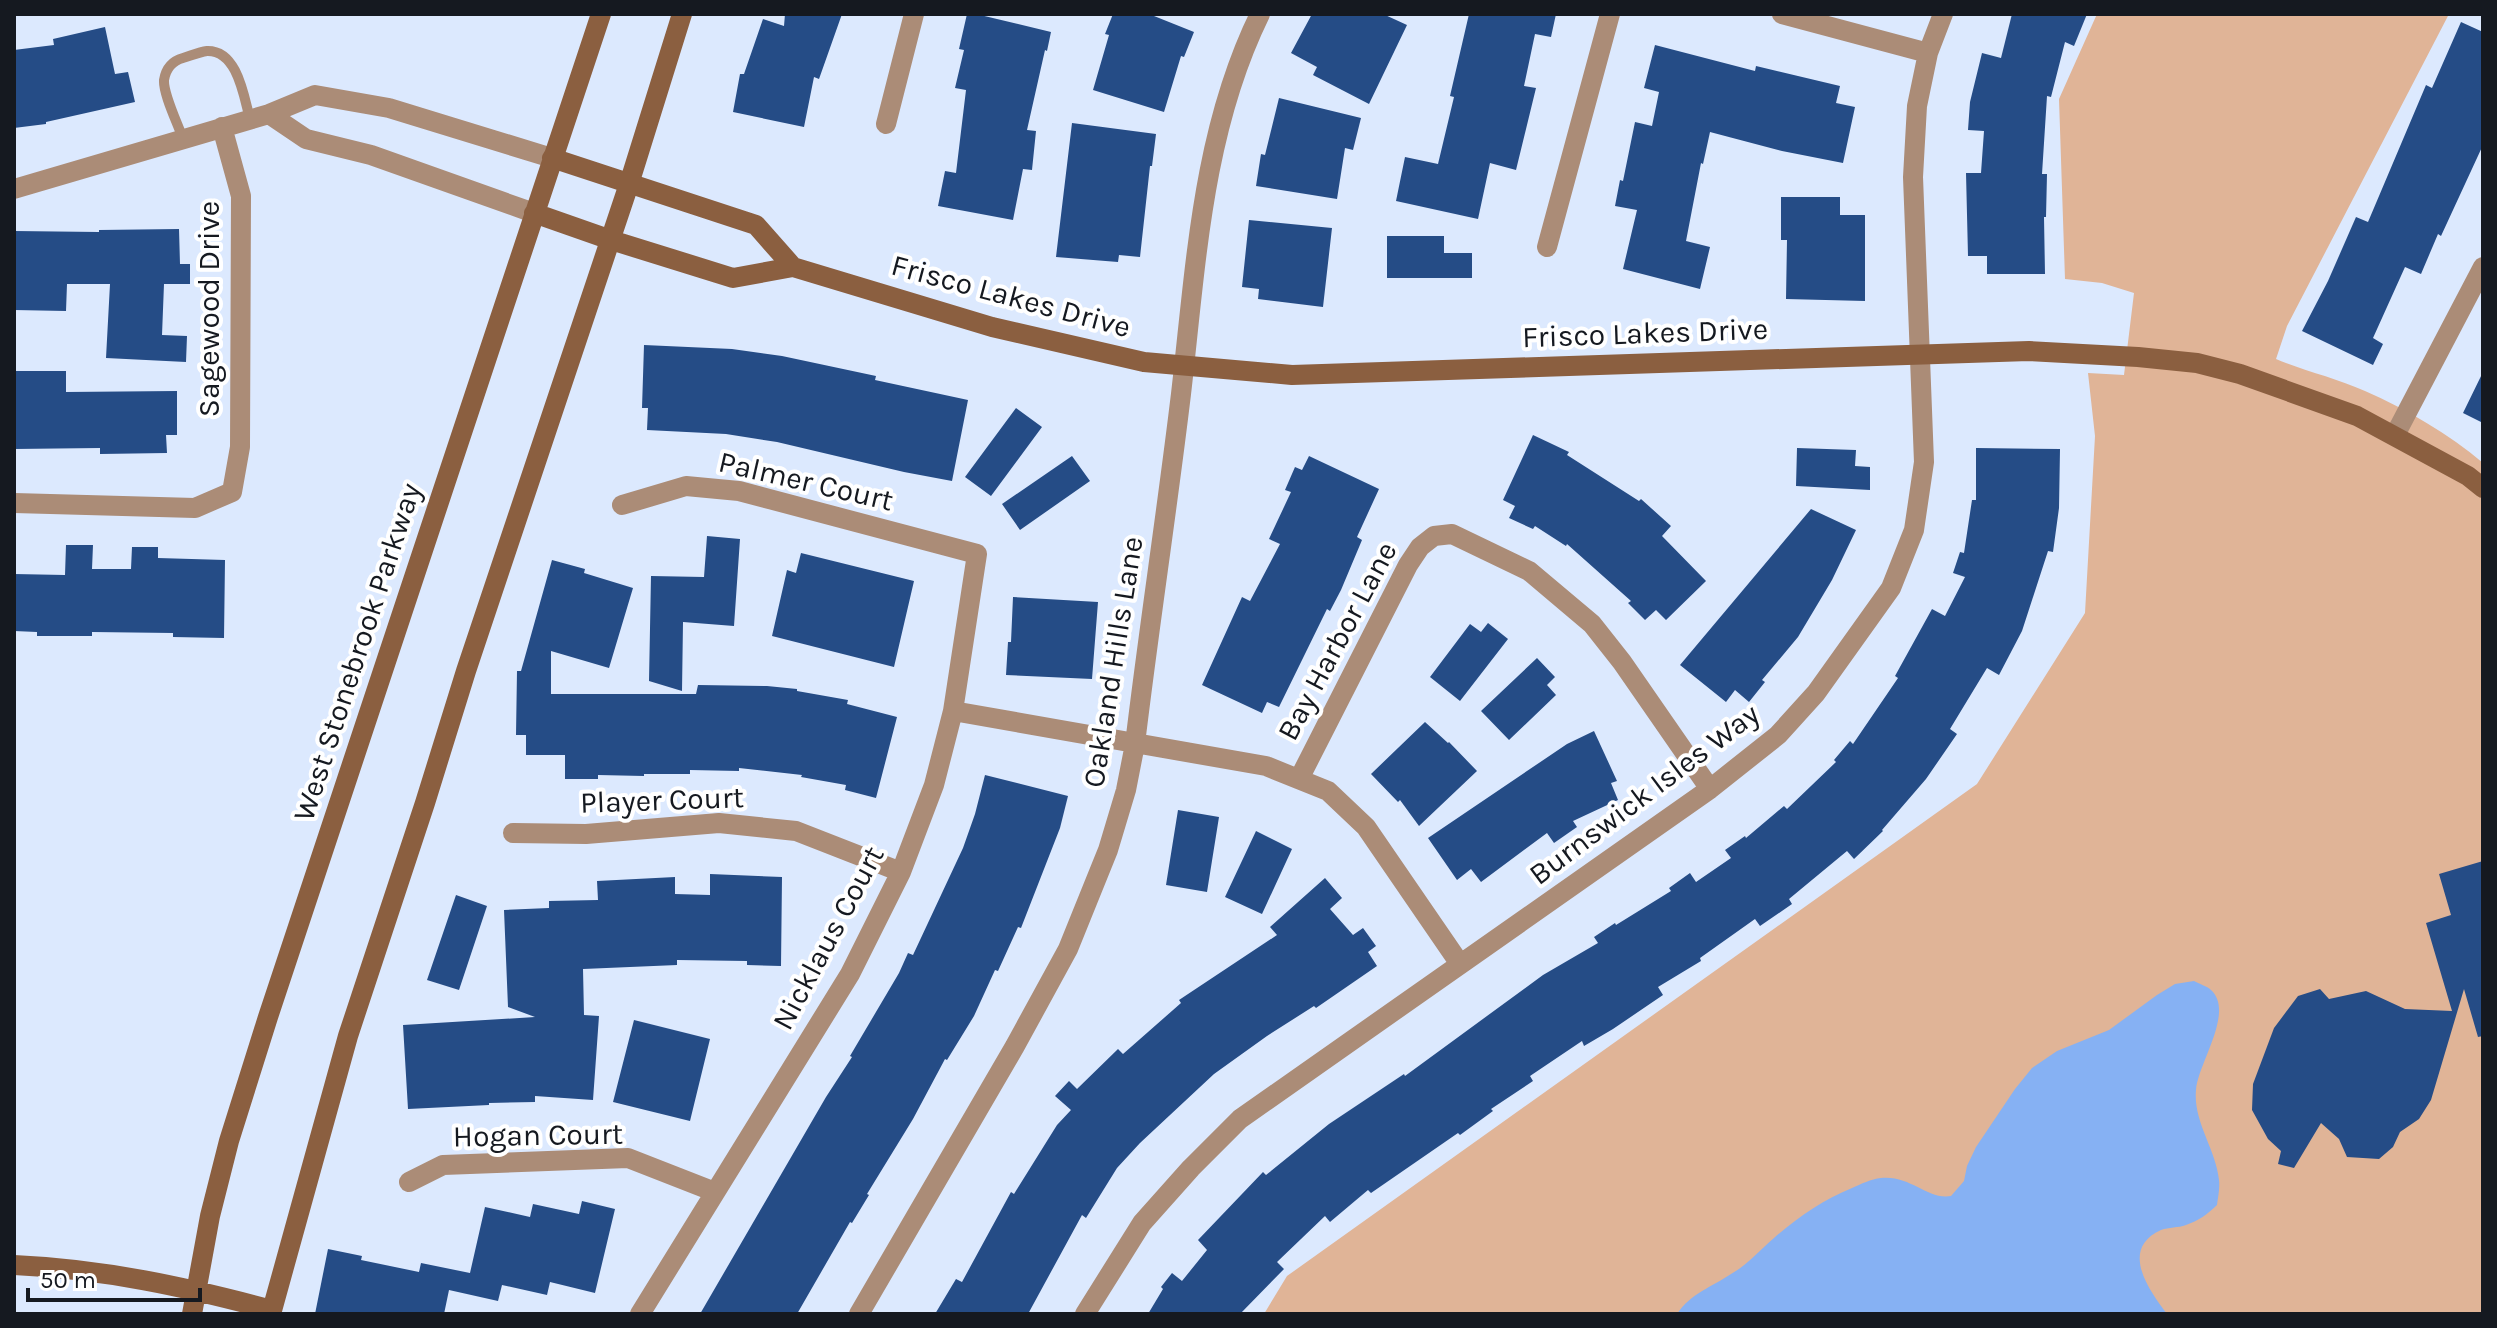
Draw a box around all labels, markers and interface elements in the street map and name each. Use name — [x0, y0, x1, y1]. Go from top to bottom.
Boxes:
street label: Sagewood Drive — [191, 201, 227, 417]
street label: Frisco Lakes Drive — [887, 247, 1135, 345]
street label: Frisco Lakes Drive — [1521, 311, 1769, 355]
street label: Palmer Court — [715, 443, 897, 519]
street label: West Stonebrook Parkway — [285, 478, 429, 826]
street label: Oakland Hills Lane — [1075, 534, 1151, 790]
street label: Bay Harbor Lane — [1269, 535, 1405, 747]
street label: Burnswick Isles Way — [1522, 696, 1766, 892]
street label: Player Court — [579, 779, 745, 821]
street label: Nicklaus Court — [764, 840, 892, 1036]
street label: Hogan Court — [453, 1116, 623, 1154]
scale bar — [28, 1252, 200, 1302]
text: 50 m — [40, 1266, 96, 1294]

